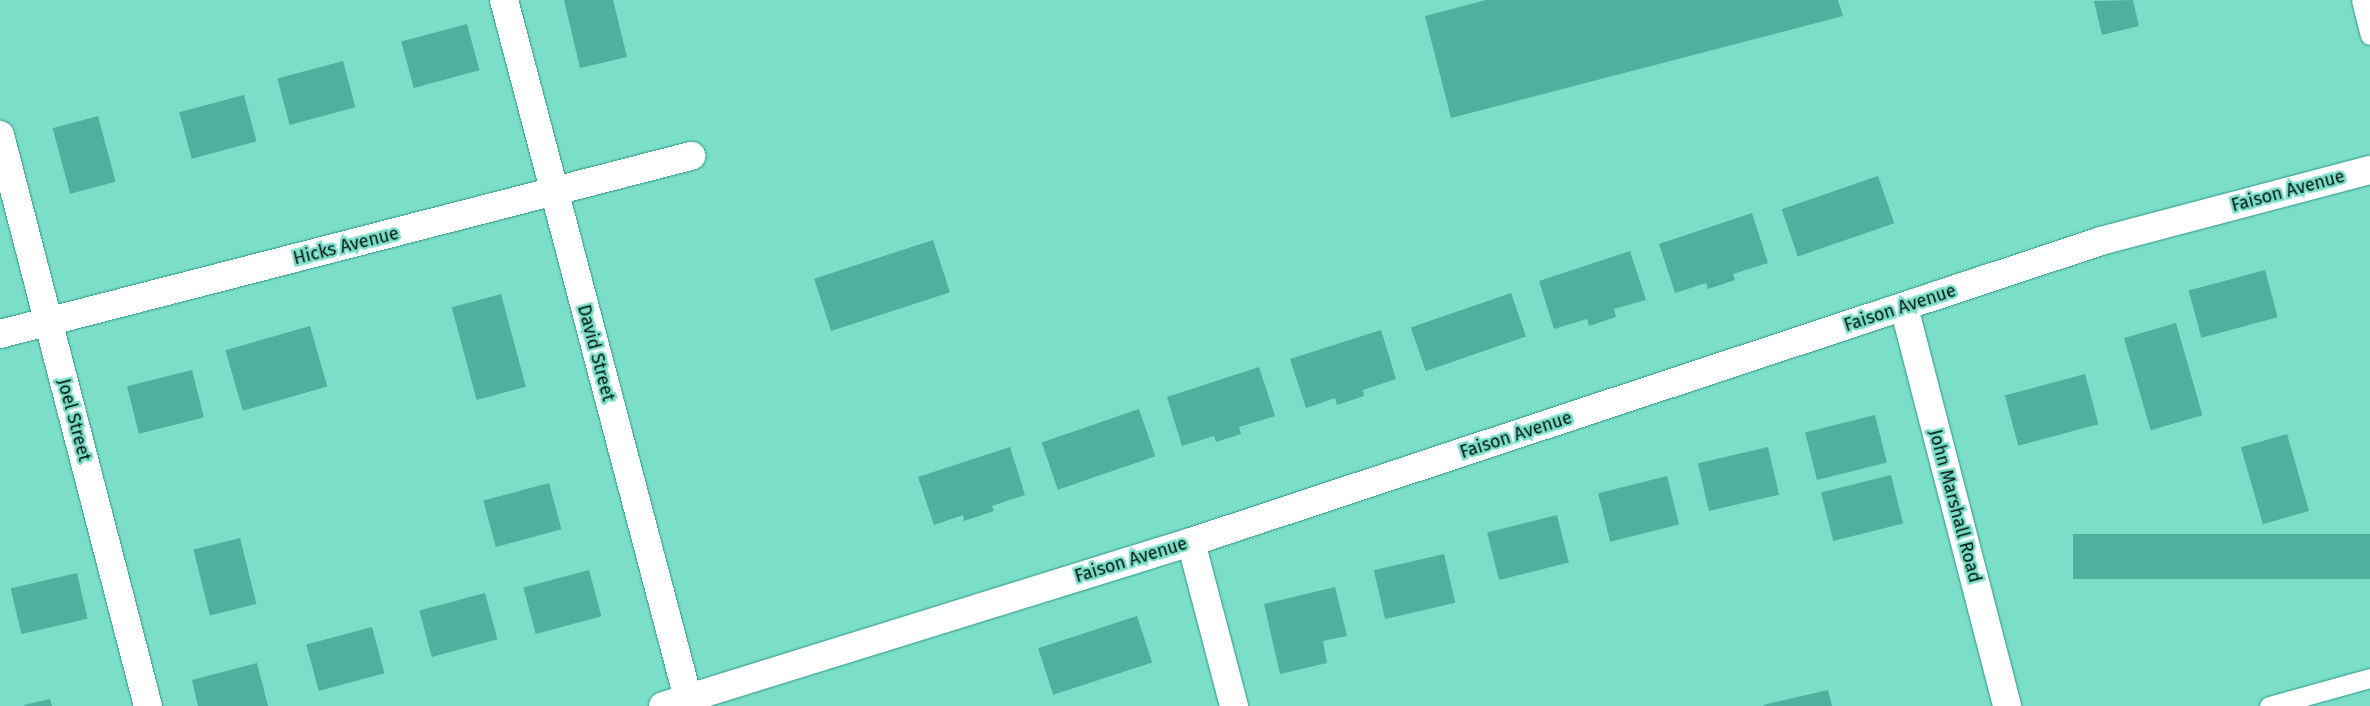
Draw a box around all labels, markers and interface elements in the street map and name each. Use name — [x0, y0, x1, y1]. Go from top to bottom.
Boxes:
street label: Faison Avenue — [2229, 165, 2347, 217]
street label: Hicks Avenue — [291, 222, 401, 270]
street label: Faison Avenue — [1841, 280, 1959, 336]
street label: David Street — [573, 302, 619, 404]
street label: Joel Street — [53, 376, 95, 464]
street label: Faison Avenue — [1457, 407, 1575, 463]
street label: John Marshall Road — [1924, 427, 1986, 585]
street label: Faison Avenue — [1072, 533, 1190, 587]

